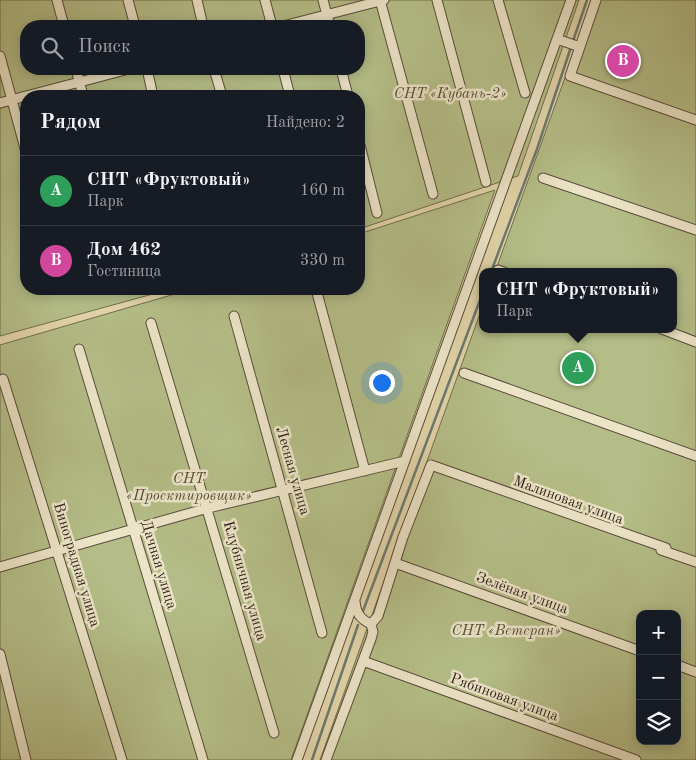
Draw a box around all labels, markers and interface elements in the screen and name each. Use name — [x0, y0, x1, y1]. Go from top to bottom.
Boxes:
search box — [20, 20, 365, 75]
icon: search — [38, 34, 66, 62]
text: Поиск — [78, 38, 130, 57]
pin: B — [607, 42, 639, 80]
park label: СНТ «Кубань-2» — [394, 86, 506, 102]
text: Рядом — [40, 112, 101, 133]
text: Найдено: 2 — [266, 115, 345, 131]
text: СНТ «Фруктовый» — [87, 171, 251, 190]
text: A — [50, 183, 62, 199]
text: 160 m — [300, 183, 345, 199]
text: Парк — [87, 194, 124, 210]
text: Дом 462 — [87, 241, 161, 260]
text: B — [50, 253, 62, 269]
text: 330 m — [300, 253, 345, 269]
text: Гостиница — [87, 264, 161, 280]
popup — [479, 268, 677, 333]
text: СНТ «Фруктовый» — [496, 281, 660, 300]
text: Парк — [496, 304, 533, 320]
pin: A — [562, 349, 594, 387]
your location — [369, 370, 395, 396]
street label: Лесная улица — [272, 425, 312, 517]
park label: СНТ «Проектировщик» — [126, 472, 252, 504]
street label: Малиновая улица — [511, 474, 626, 528]
street label: Виноградная улица — [50, 501, 102, 630]
street label: Дачная улица — [137, 519, 179, 612]
street label: Клубничная улица — [220, 519, 268, 643]
street label: Зелёная улица — [474, 570, 571, 618]
map controls — [636, 610, 681, 745]
button: + — [636, 610, 681, 655]
park label: СНТ «Ветеран» — [451, 624, 561, 639]
button: − — [636, 655, 681, 700]
street label: Рябиновая улица — [448, 671, 561, 725]
button: layers — [636, 700, 681, 745]

